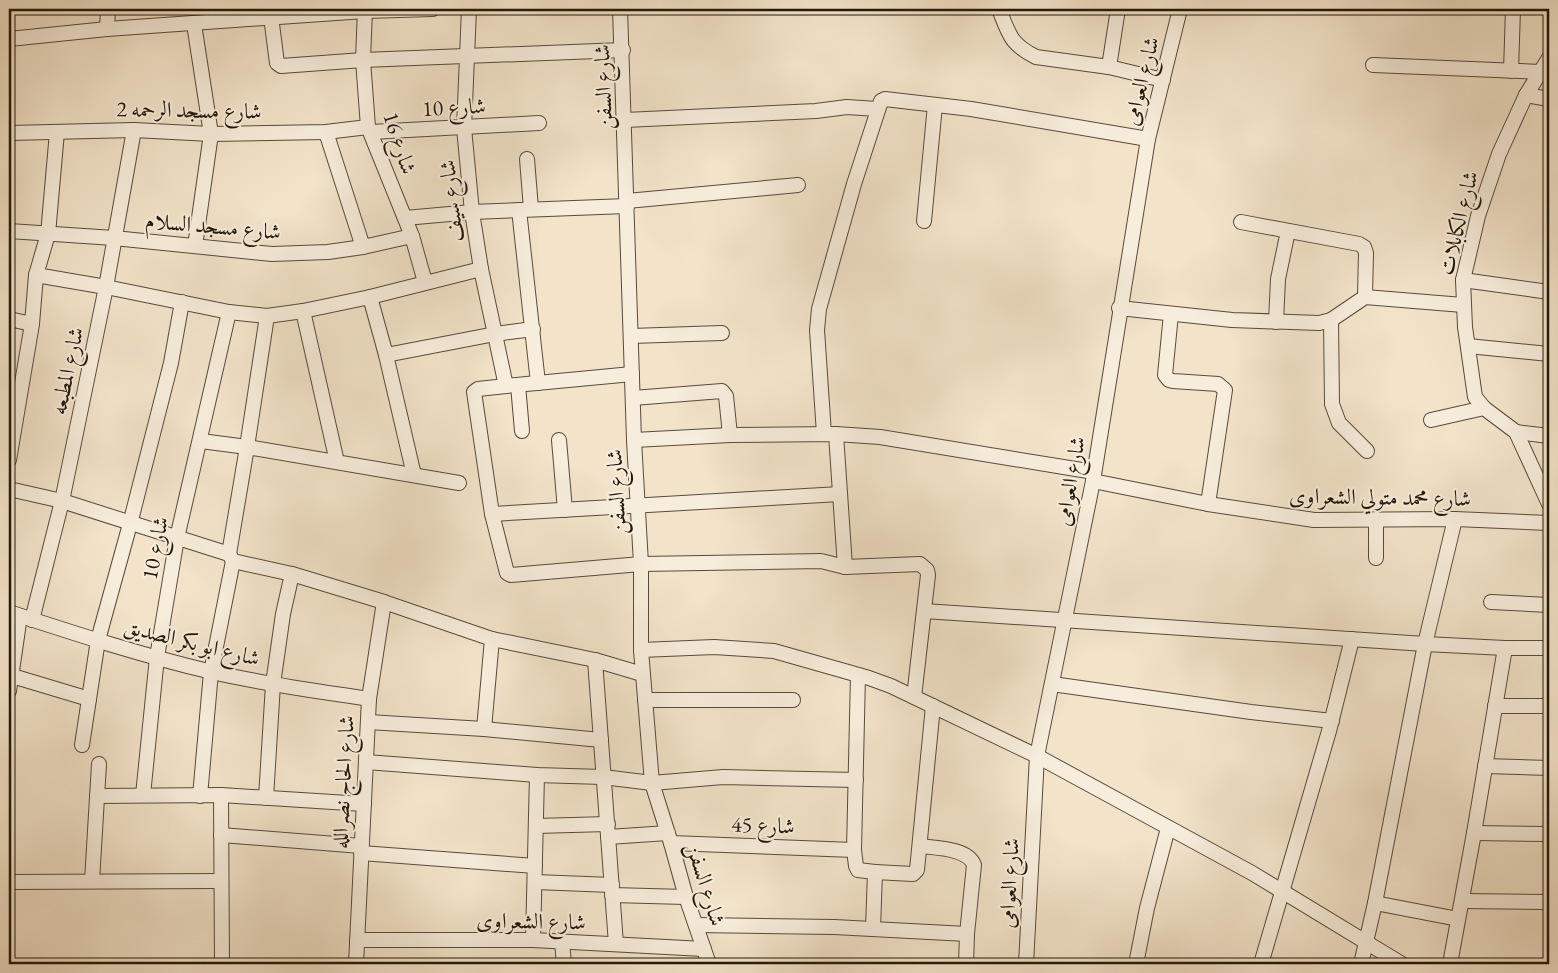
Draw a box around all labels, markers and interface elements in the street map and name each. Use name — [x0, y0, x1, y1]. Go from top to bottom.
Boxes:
street label: شارع العوامى — [1116, 34, 1170, 129]
street label: شارع السفن — [587, 44, 623, 130]
street label: شارع 10 — [421, 91, 487, 127]
street label: شارع مسجد الرحمه 2 — [116, 94, 262, 130]
street label: شارع 16 — [373, 108, 424, 179]
street label: شارع سيف — [432, 158, 474, 244]
street label: شارع الكابلات — [1431, 168, 1489, 279]
street label: شارع مسجد السلام — [143, 206, 282, 251]
street label: شارع المطبعه — [44, 324, 94, 418]
street label: شارع العوامى — [1048, 434, 1096, 529]
street label: شارع السفن — [599, 448, 637, 535]
street label: شارع محمد متولي الشعراوى — [1289, 481, 1471, 517]
street label: شارع 10 — [135, 514, 179, 583]
street label: شارع ابو بكر الصديق — [120, 611, 263, 677]
street label: شارع الحاج نصرالله — [325, 714, 366, 850]
street label: شارع 45 — [731, 809, 795, 845]
street label: شارع العوامى — [992, 837, 1030, 929]
street label: شارع السفن — [676, 839, 732, 930]
street label: شارع الشعراوى — [476, 906, 586, 940]

